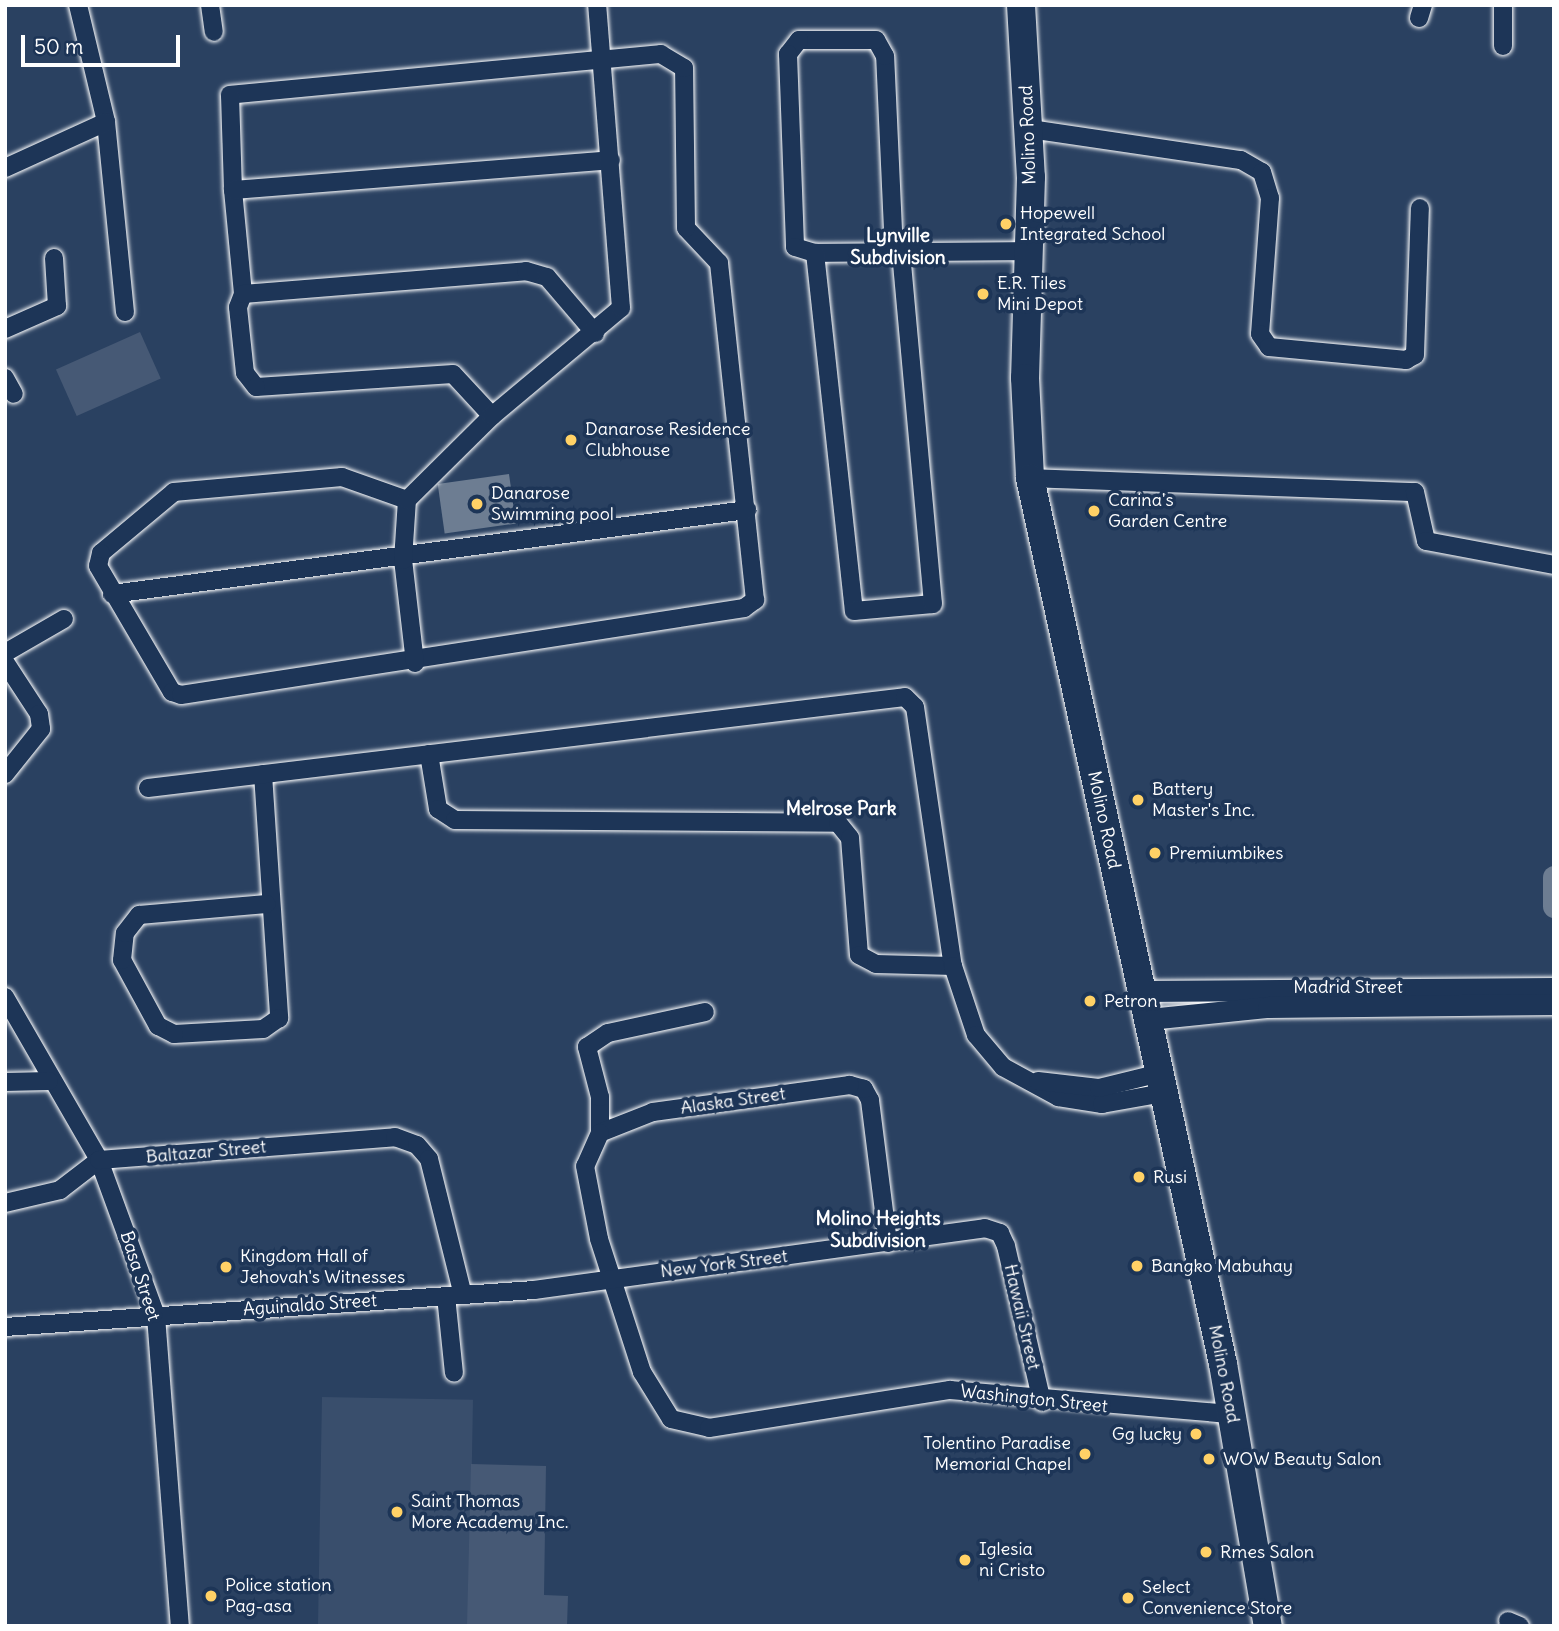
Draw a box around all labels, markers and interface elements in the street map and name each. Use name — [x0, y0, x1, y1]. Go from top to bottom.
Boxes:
scale bar — [24, 21, 184, 65]
text: 50 m — [34, 33, 83, 60]
street label: Molino Road — [1015, 85, 1041, 185]
place label: Hopewell Integrated School — [1020, 203, 1165, 246]
marker: Hopewell Integrated School — [998, 216, 1014, 232]
district label: Lynville Subdivision — [850, 225, 946, 269]
place label: E.R. Tiles Mini Depot — [997, 273, 1083, 316]
marker: E.R. Tiles Mini Depot — [975, 286, 991, 302]
place label: Danarose Residence Clubhouse — [585, 419, 750, 462]
marker: Danarose Residence Clubhouse — [563, 432, 579, 448]
place label: Danarose Swimming pool — [491, 483, 614, 526]
place label: Carina's Garden Centre — [1108, 490, 1227, 532]
marker: Danarose Swimming pool — [469, 496, 485, 512]
marker: Carina's Garden Centre — [1086, 503, 1102, 519]
street label: Molino Road — [1083, 769, 1125, 871]
place label: Battery Master's Inc. — [1152, 779, 1255, 822]
marker: Battery Master's Inc. — [1130, 792, 1146, 808]
district label: Melrose Park — [786, 798, 896, 820]
place label: Premiumbikes — [1169, 842, 1283, 864]
marker: Premiumbikes — [1147, 845, 1163, 861]
street label: Madrid Street — [1293, 976, 1403, 998]
place label: Petron — [1104, 990, 1158, 1012]
marker: Petron — [1082, 993, 1098, 1009]
street label: Alaska Street — [679, 1083, 787, 1119]
street label: Baltazar Street — [145, 1136, 267, 1168]
place label: Rusi — [1153, 1166, 1187, 1188]
marker: Rusi — [1131, 1169, 1147, 1185]
district label: Molino Heights Subdivision — [815, 1208, 941, 1252]
street label: Basa Street — [115, 1229, 165, 1323]
street label: New York Street — [659, 1245, 789, 1283]
place label: Kingdom Hall of Jehovah's Witnesses — [240, 1246, 405, 1288]
place label: Bangko Mabuhay — [1151, 1255, 1293, 1277]
marker: Bangko Mabuhay — [1129, 1258, 1145, 1274]
marker: Kingdom Hall of Jehovah's Witnesses — [218, 1259, 234, 1275]
street label: Hawaii Street — [999, 1262, 1045, 1372]
street label: Aguinaldo Street — [242, 1290, 378, 1320]
street label: Molino Road — [1204, 1323, 1244, 1425]
street label: Washington Street — [959, 1381, 1109, 1417]
place label: Gg lucky — [1112, 1423, 1182, 1445]
marker: Gg lucky — [1188, 1426, 1204, 1442]
place label: Tolentino Paradise Memorial Chapel — [923, 1433, 1071, 1476]
marker: Tolentino Paradise Memorial Chapel — [1077, 1446, 1093, 1462]
place label: WOW Beauty Salon — [1223, 1448, 1381, 1470]
marker: WOW Beauty Salon — [1201, 1451, 1217, 1467]
place label: Saint Thomas More Academy Inc. — [411, 1491, 569, 1534]
marker: Saint Thomas More Academy Inc. — [389, 1504, 405, 1520]
place label: Iglesia ni Cristo — [979, 1539, 1045, 1582]
place label: Rmes Salon — [1220, 1541, 1314, 1563]
marker: Rmes Salon — [1198, 1544, 1214, 1560]
marker: Iglesia ni Cristo — [957, 1552, 973, 1568]
place label: Police station Pag-asa — [225, 1575, 332, 1618]
place label: Select Convenience Store — [1142, 1577, 1292, 1620]
marker: Police station Pag-asa — [203, 1588, 219, 1604]
marker: Select Convenience Store — [1120, 1590, 1136, 1606]

